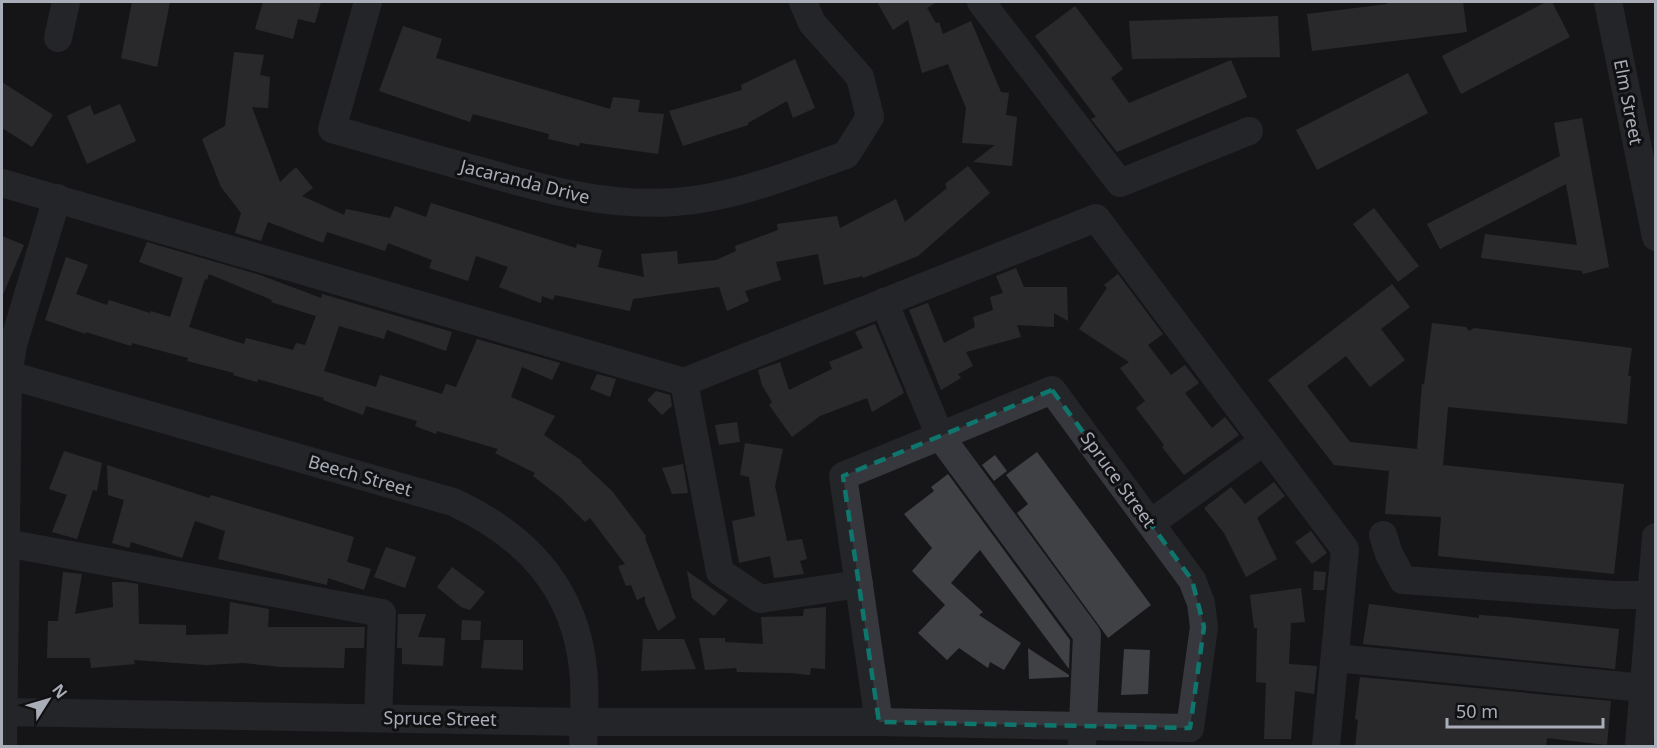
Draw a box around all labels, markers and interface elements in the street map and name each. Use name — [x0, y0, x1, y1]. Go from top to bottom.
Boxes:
street label: Elm Street — [1609, 57, 1649, 147]
street label: Jacaranda Drive — [456, 153, 592, 209]
street label: Spruce Street — [1076, 427, 1162, 533]
street label: Beech Street — [306, 449, 415, 501]
north arrow — [18, 670, 78, 730]
text: N — [47, 679, 73, 703]
scale bar — [1447, 691, 1603, 729]
text: 50 m — [1456, 699, 1498, 723]
street label: Spruce Street — [383, 705, 497, 731]

